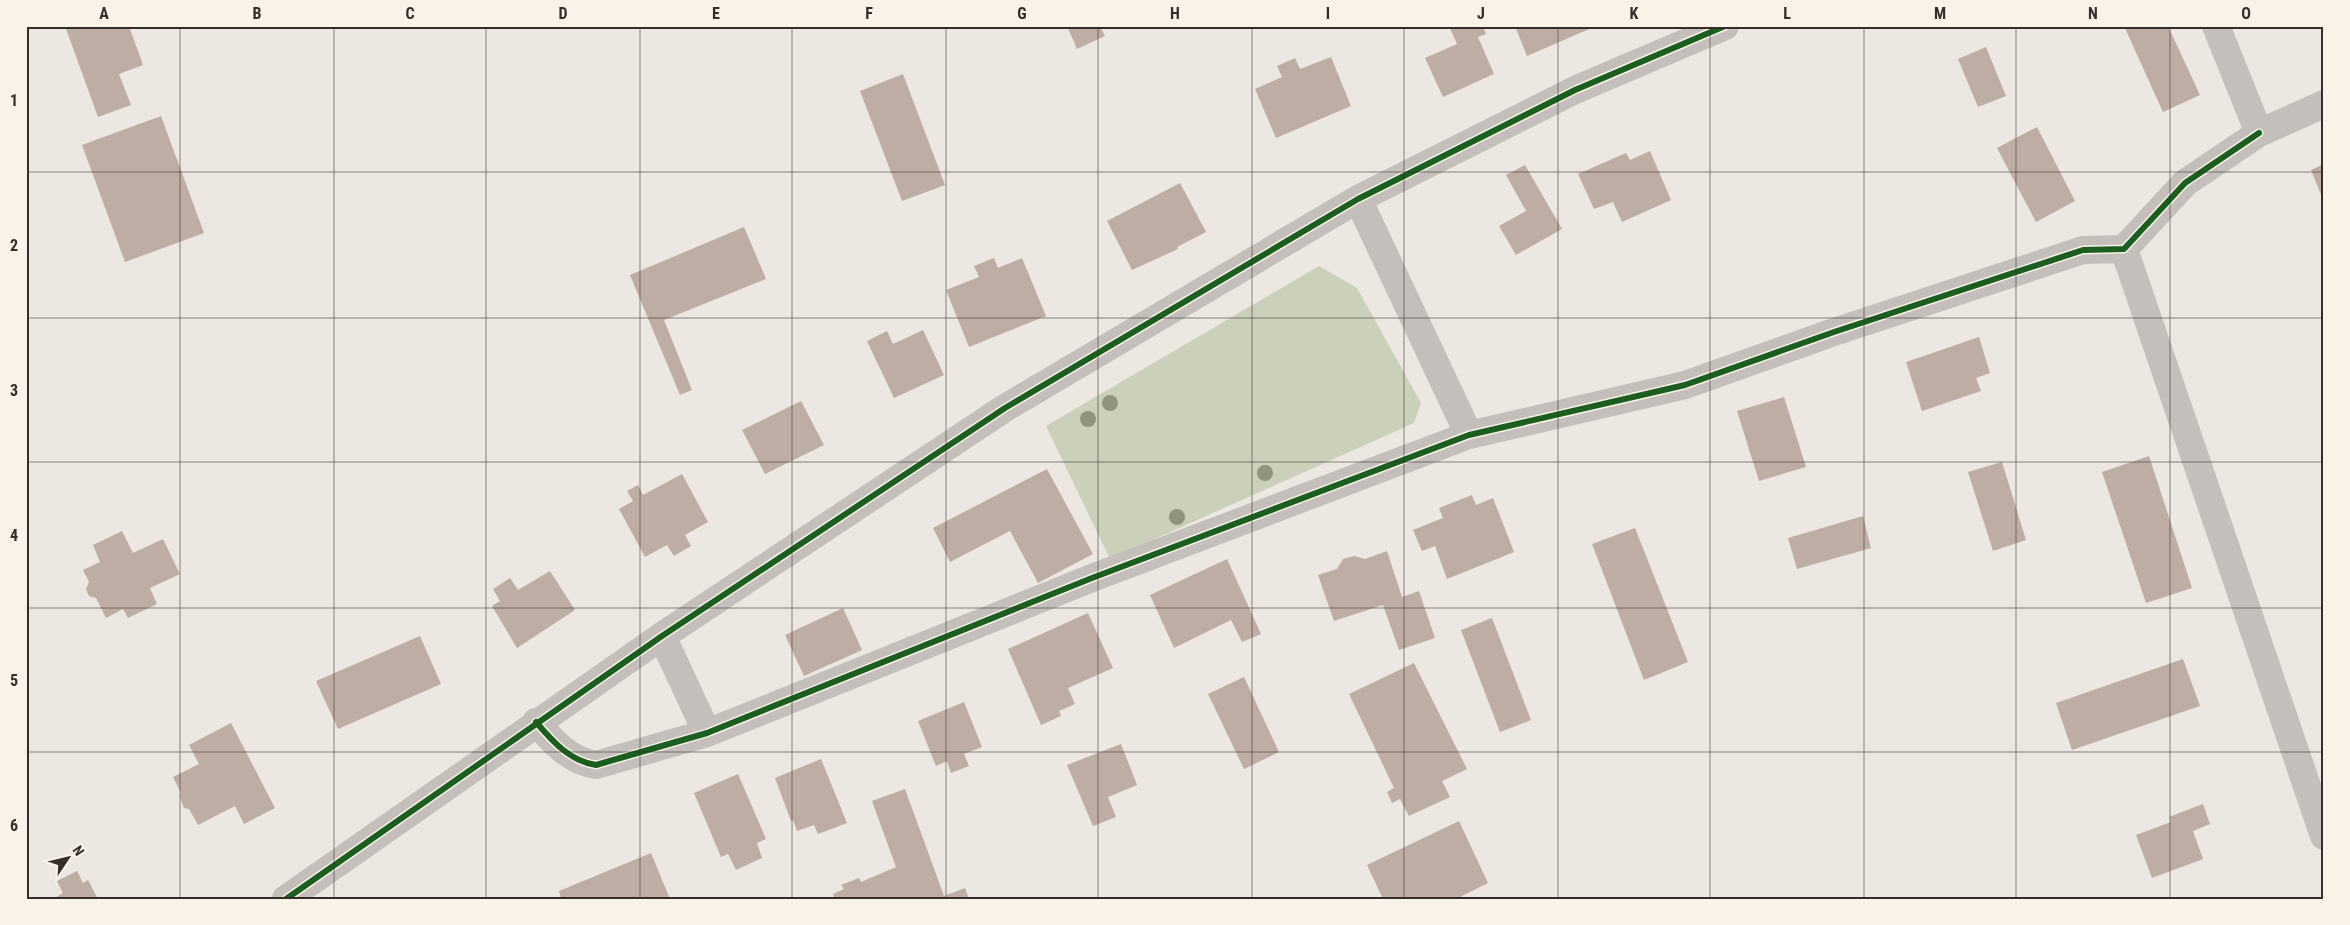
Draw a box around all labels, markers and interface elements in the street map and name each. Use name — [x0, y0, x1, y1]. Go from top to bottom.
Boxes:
text: A — [99, 4, 109, 23]
text: B — [253, 4, 262, 23]
text: C — [405, 4, 415, 23]
text: D — [558, 4, 568, 23]
text: E — [712, 4, 720, 23]
text: F — [865, 4, 873, 23]
text: G — [1017, 4, 1027, 23]
text: H — [1170, 4, 1180, 23]
text: I — [1326, 4, 1330, 23]
text: J — [1477, 4, 1485, 23]
text: K — [1630, 4, 1639, 23]
text: L — [1783, 4, 1791, 23]
text: M — [1934, 4, 1946, 23]
text: N — [2088, 4, 2098, 23]
text: O — [2241, 4, 2251, 23]
text: 1 — [10, 91, 18, 110]
text: 2 — [10, 236, 18, 255]
text: 3 — [10, 381, 18, 400]
text: 4 — [10, 526, 18, 545]
text: 5 — [10, 671, 18, 690]
text: 6 — [10, 816, 18, 835]
north arrow — [42, 832, 92, 882]
text: N — [70, 842, 88, 859]

